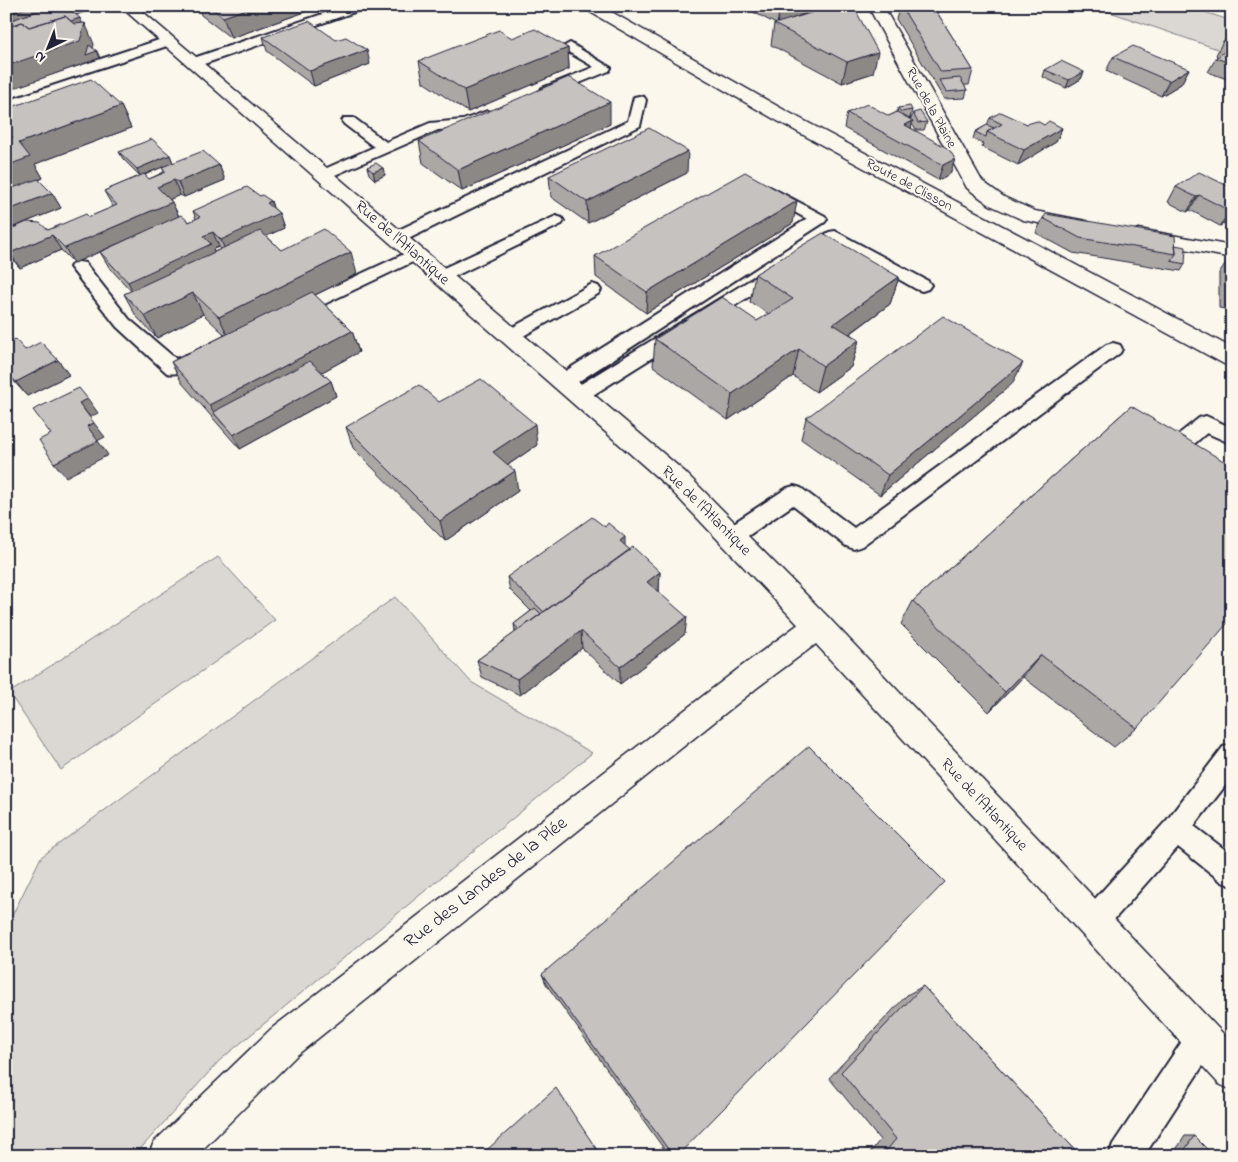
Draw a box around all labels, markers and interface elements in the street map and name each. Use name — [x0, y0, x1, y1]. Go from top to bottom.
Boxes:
north arrow — [22, 22, 72, 72]
text: N — [30, 46, 51, 67]
street label: Rue de la Plaine — [900, 64, 962, 153]
street label: Route de Clisson — [862, 153, 956, 217]
street label: Rue de l'Atlantique — [349, 195, 456, 292]
street label: Rue de l'Atlantique — [655, 460, 757, 562]
street label: Rue de l'Atlantique — [935, 753, 1034, 857]
street label: Rue des Landes de la Plée — [399, 810, 574, 955]

